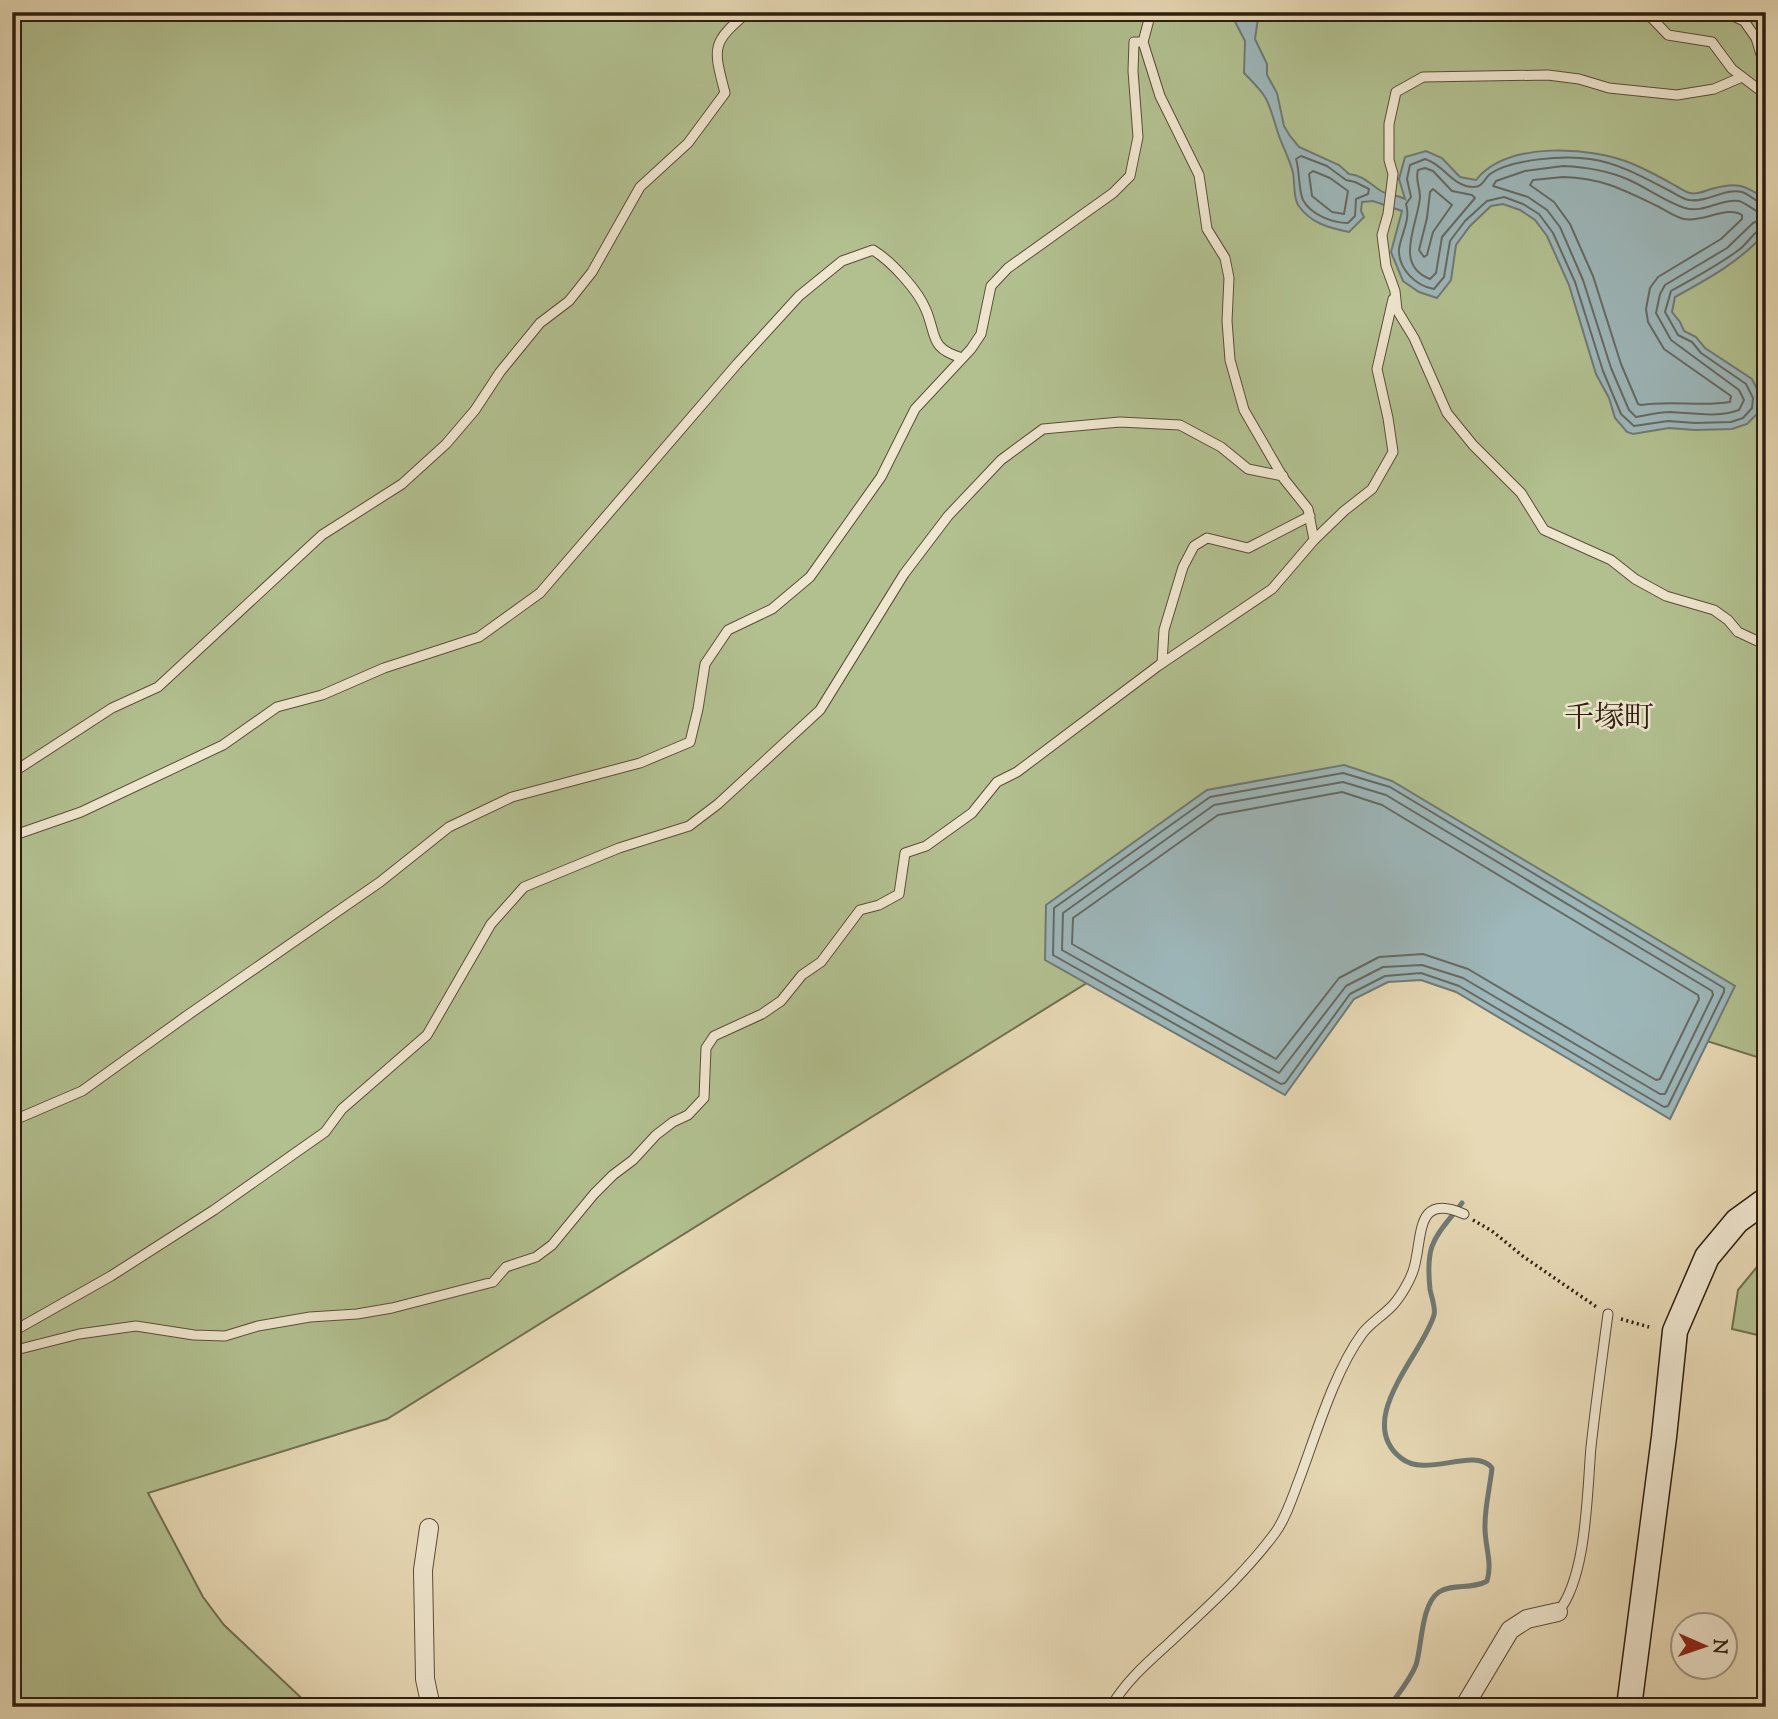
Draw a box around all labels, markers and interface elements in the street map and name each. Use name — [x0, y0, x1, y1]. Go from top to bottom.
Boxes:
district label: 千塚町 — [1564, 698, 1654, 741]
north arrow — [1670, 1610, 1740, 1680]
text: N — [1705, 1638, 1732, 1655]

